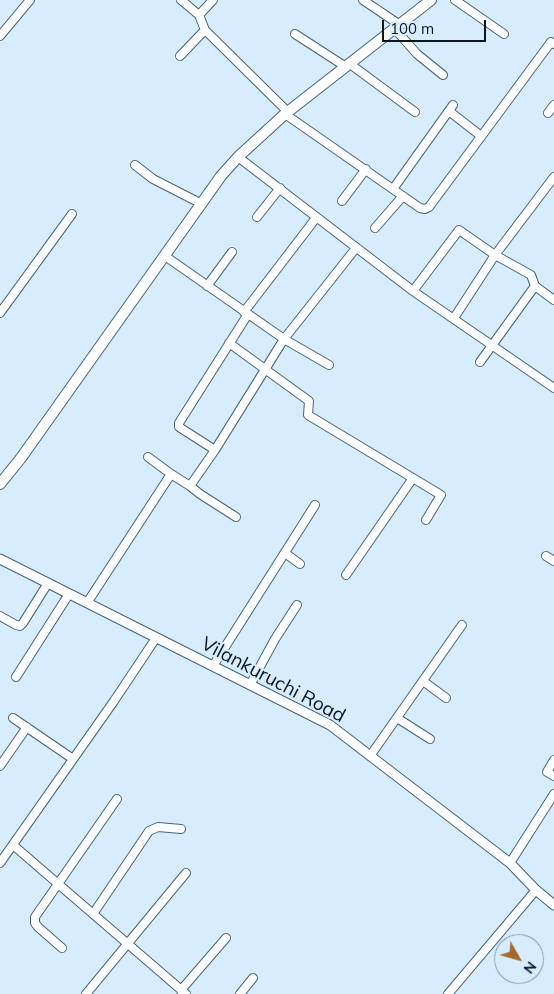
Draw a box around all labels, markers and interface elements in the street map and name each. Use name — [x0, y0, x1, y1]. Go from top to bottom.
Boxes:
scale bar — [384, 10, 488, 42]
text: 100 m — [390, 19, 434, 38]
street label: Vilankuruchi Road — [197, 632, 349, 728]
north arrow — [494, 934, 544, 984]
text: N — [520, 958, 540, 977]

